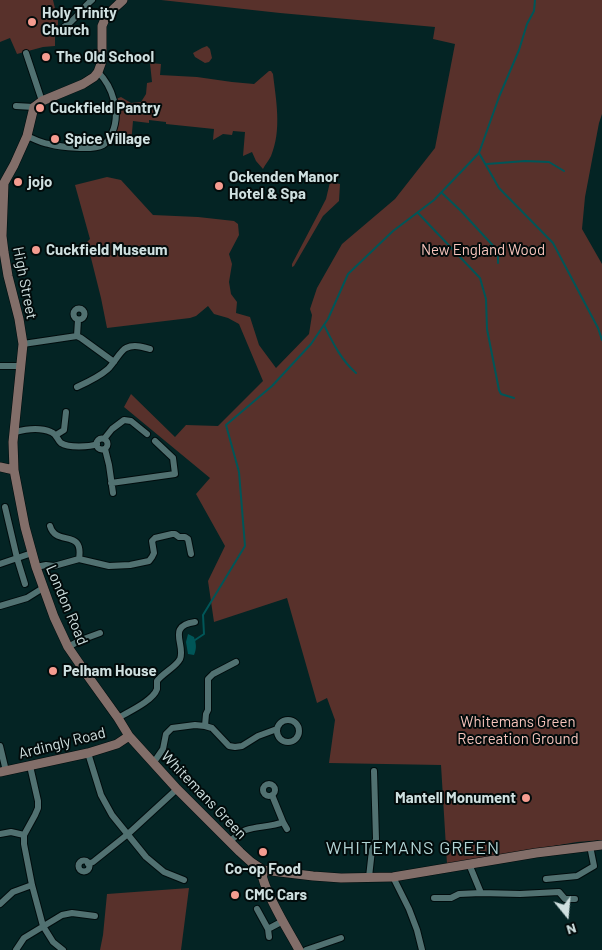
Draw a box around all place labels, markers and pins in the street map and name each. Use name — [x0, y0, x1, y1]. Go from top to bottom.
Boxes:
place label: Holy Trinity Church — [42, 4, 117, 39]
marker: Holy Trinity Church — [26, 16, 38, 28]
place label: The Old School — [56, 48, 154, 66]
marker: The Old School — [40, 51, 52, 63]
place label: Cuckfield Pantry — [50, 99, 160, 117]
marker: Cuckfield Pantry — [34, 102, 46, 114]
place label: Spice Village — [65, 130, 150, 148]
marker: Spice Village — [49, 133, 61, 145]
place label: Ockenden Manor Hotel & Spa — [229, 168, 339, 203]
place label: jojo — [28, 173, 52, 191]
marker: jojo — [12, 176, 24, 188]
marker: Ockenden Manor Hotel & Spa — [213, 180, 225, 192]
place label: Cuckfield Museum — [46, 241, 168, 259]
marker: Cuckfield Museum — [30, 244, 42, 256]
place label: Pelham House — [63, 662, 157, 680]
marker: Pelham House — [47, 665, 59, 677]
place label: Mantell Monument — [395, 789, 516, 807]
marker: Mantell Monument — [520, 792, 532, 804]
marker: Co-op Food — [257, 846, 269, 858]
place label: Co-op Food — [225, 860, 301, 878]
place label: CMC Cars — [245, 886, 307, 904]
marker: CMC Cars — [229, 889, 241, 901]

